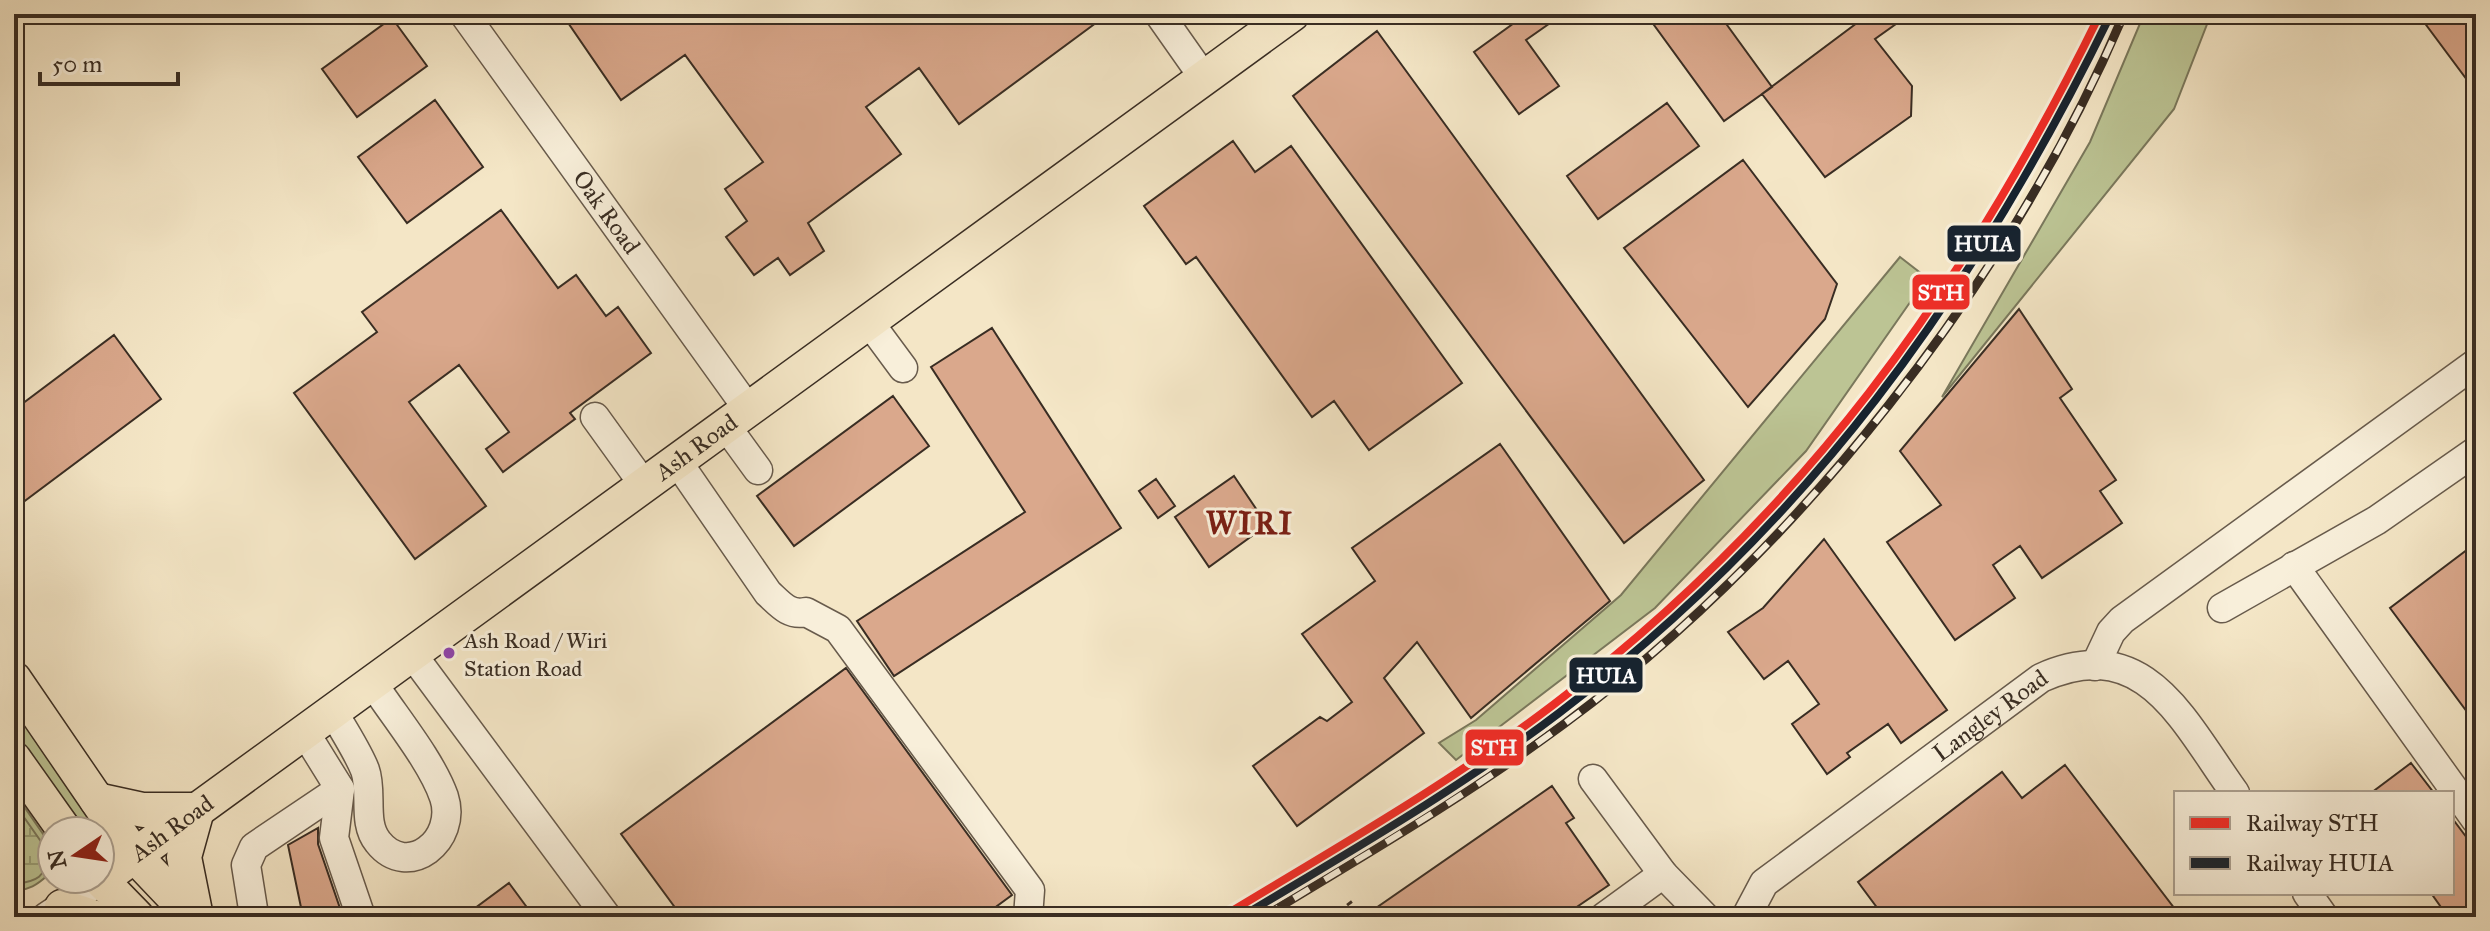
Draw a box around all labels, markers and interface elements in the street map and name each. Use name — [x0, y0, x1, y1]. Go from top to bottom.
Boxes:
scale bar — [40, 36, 178, 86]
text: 50 m — [52, 49, 102, 79]
street label: Oak Road — [566, 164, 647, 260]
line badge: HUIA — [1946, 224, 2022, 263]
text: HUIA — [1954, 230, 2015, 257]
line badge: STH — [1911, 273, 1971, 311]
text: STH — [1918, 279, 1964, 306]
street label: Ash Road — [648, 407, 743, 488]
district label: WIRI — [1206, 504, 1294, 543]
place label: Ash Road / Wiri Station Road — [463, 627, 607, 682]
marker: Ash Road / Wiri Station Road — [441, 645, 457, 661]
line badge: HUIA — [1568, 656, 1644, 694]
text: HUIA — [1576, 662, 1637, 689]
street label: Langley Road — [1927, 663, 2054, 768]
line badge: STH — [1464, 728, 1525, 767]
text: STH — [1471, 734, 1517, 761]
street label: Ash Road — [124, 788, 219, 869]
legend — [2174, 791, 2454, 895]
text: Railway STH — [2246, 808, 2379, 838]
north arrow — [36, 815, 116, 895]
text: N — [42, 847, 72, 872]
text: Railway HUIA — [2246, 848, 2394, 878]

